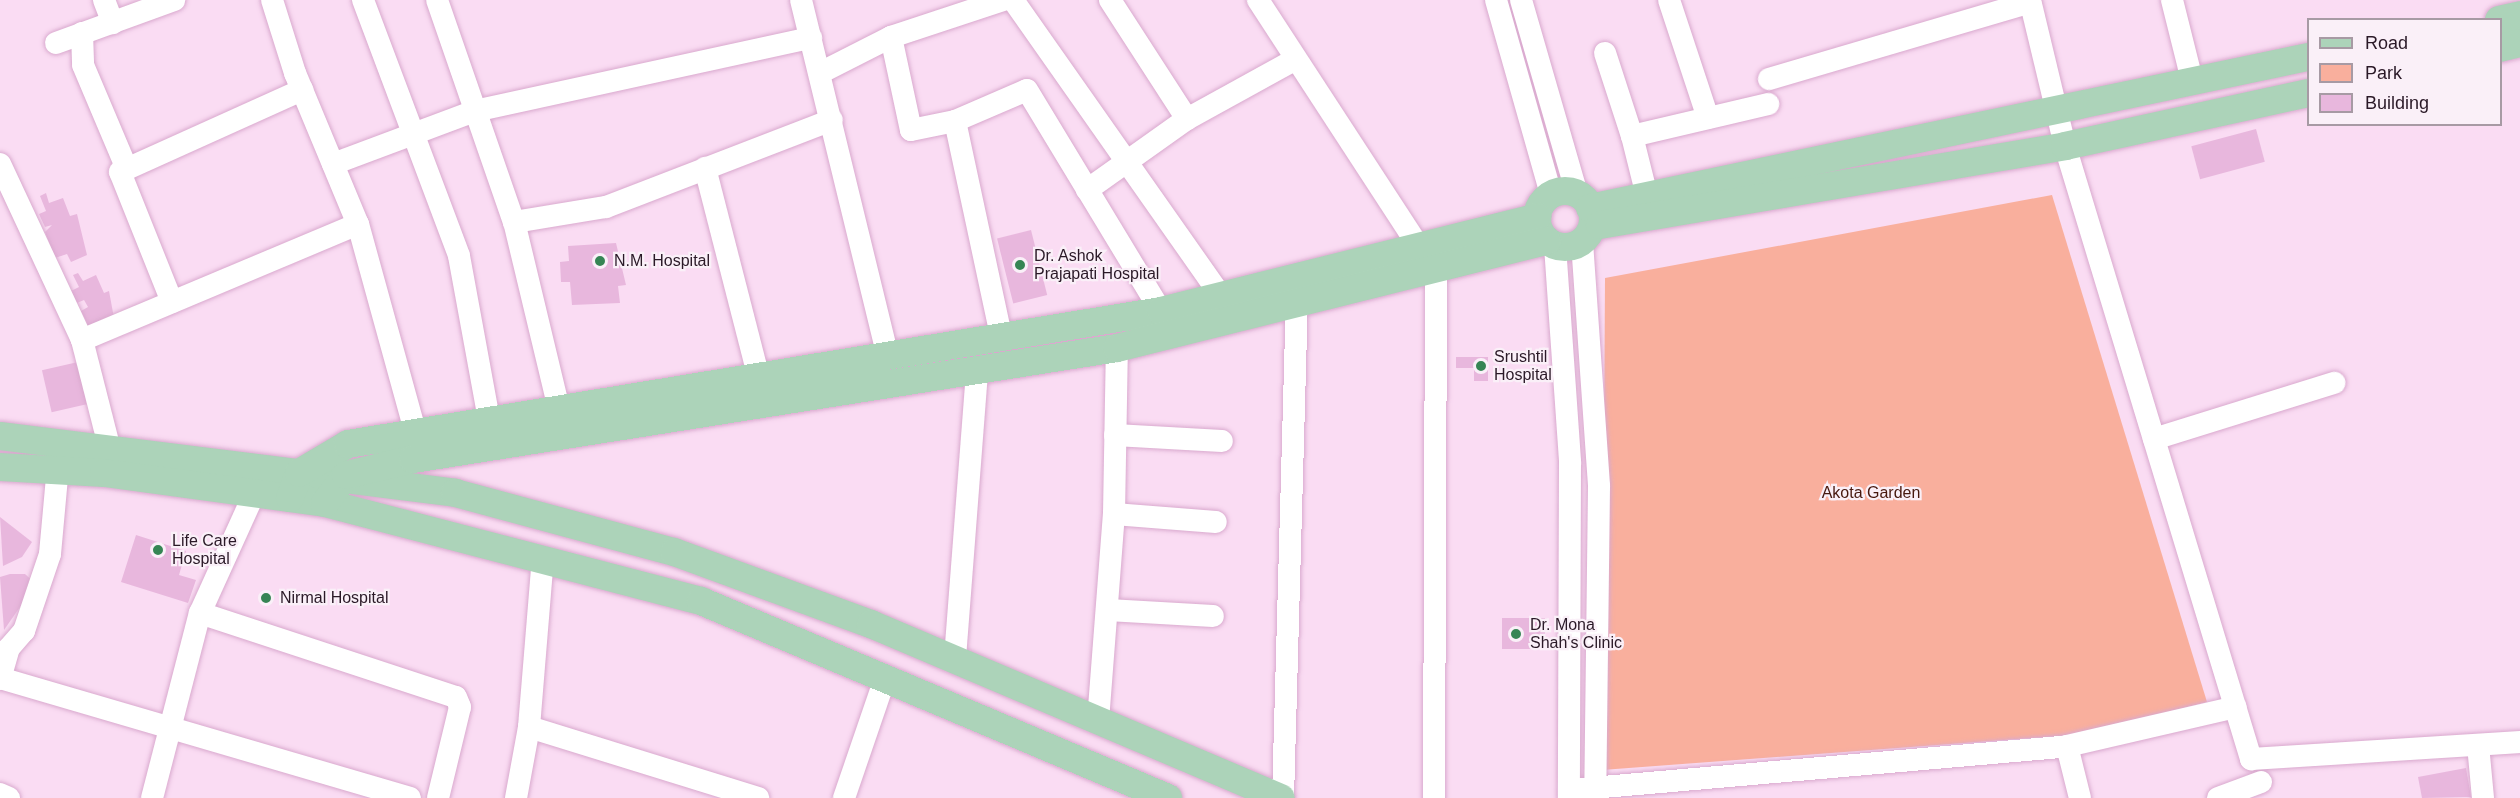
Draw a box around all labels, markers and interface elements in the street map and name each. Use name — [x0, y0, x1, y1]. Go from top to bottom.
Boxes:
legend — [2307, 18, 2502, 126]
text: Road — [2365, 33, 2408, 53]
text: Park — [2365, 63, 2402, 83]
text: Building — [2365, 93, 2429, 113]
place label: Dr. Ashok Prajapati Hospital — [1034, 246, 1159, 284]
place label: N.M. Hospital — [614, 251, 710, 271]
marker: N.M. Hospital — [591, 252, 609, 270]
marker: Dr. Ashok Prajapati Hospital — [1011, 256, 1029, 274]
place label: Srushtil Hospital — [1494, 347, 1552, 385]
marker: Srushtil Hospital — [1472, 357, 1490, 375]
park label: Akota Garden — [1822, 483, 1920, 503]
place label: Life Care Hospital — [172, 531, 237, 569]
marker: Life Care Hospital — [149, 541, 167, 559]
place label: Nirmal Hospital — [280, 588, 388, 608]
marker: Nirmal Hospital — [257, 589, 275, 607]
place label: Dr. Mona Shah's Clinic — [1530, 615, 1622, 653]
marker: Dr. Mona Shah's Clinic — [1507, 625, 1525, 643]

